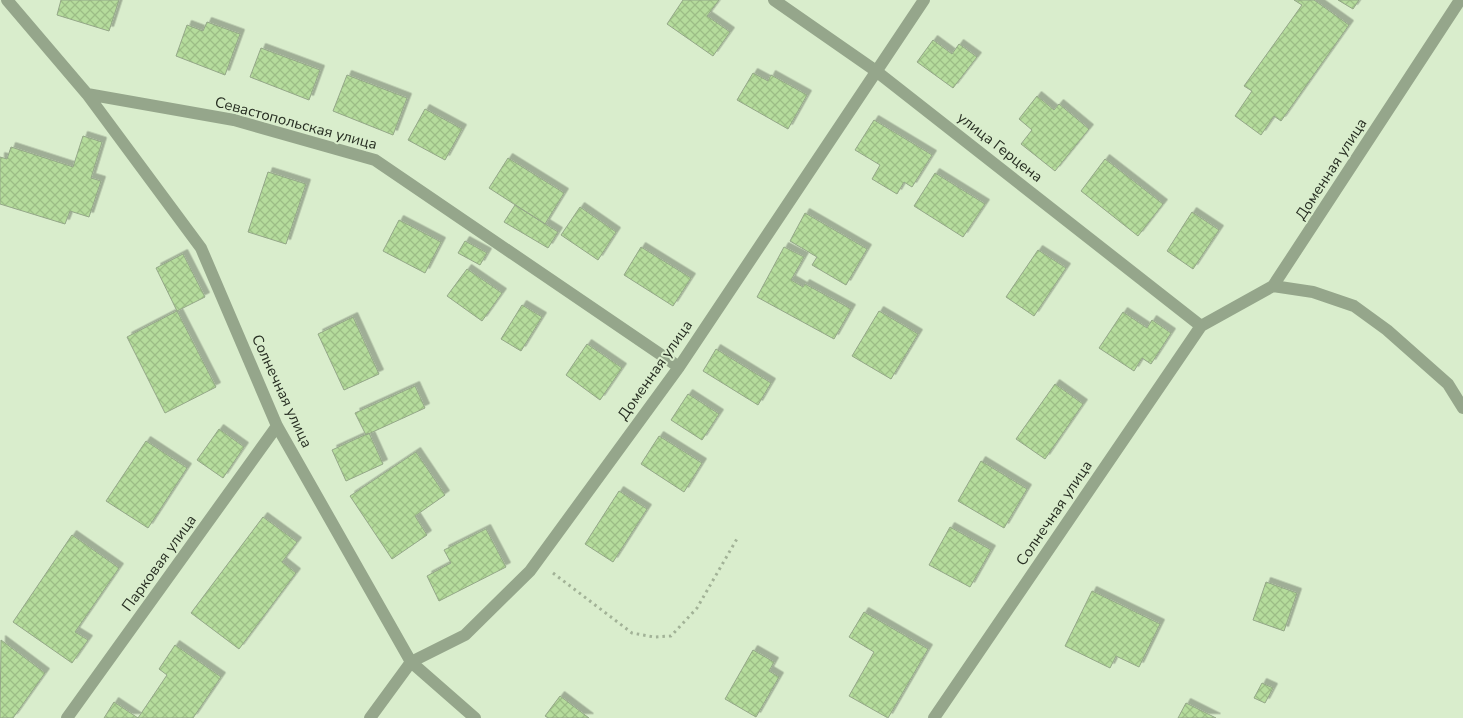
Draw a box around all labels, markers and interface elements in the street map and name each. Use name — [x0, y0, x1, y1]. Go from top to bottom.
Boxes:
street label: Севастопольская улица — [213, 92, 379, 154]
street label: улица Герцена — [953, 107, 1047, 187]
street label: Доменная улица — [1291, 114, 1371, 224]
street label: Доменная улица — [613, 316, 697, 424]
street label: Солнечная улица — [247, 331, 317, 451]
street label: Солнечная улица — [1011, 457, 1097, 569]
street label: Парковая улица — [117, 511, 201, 615]

